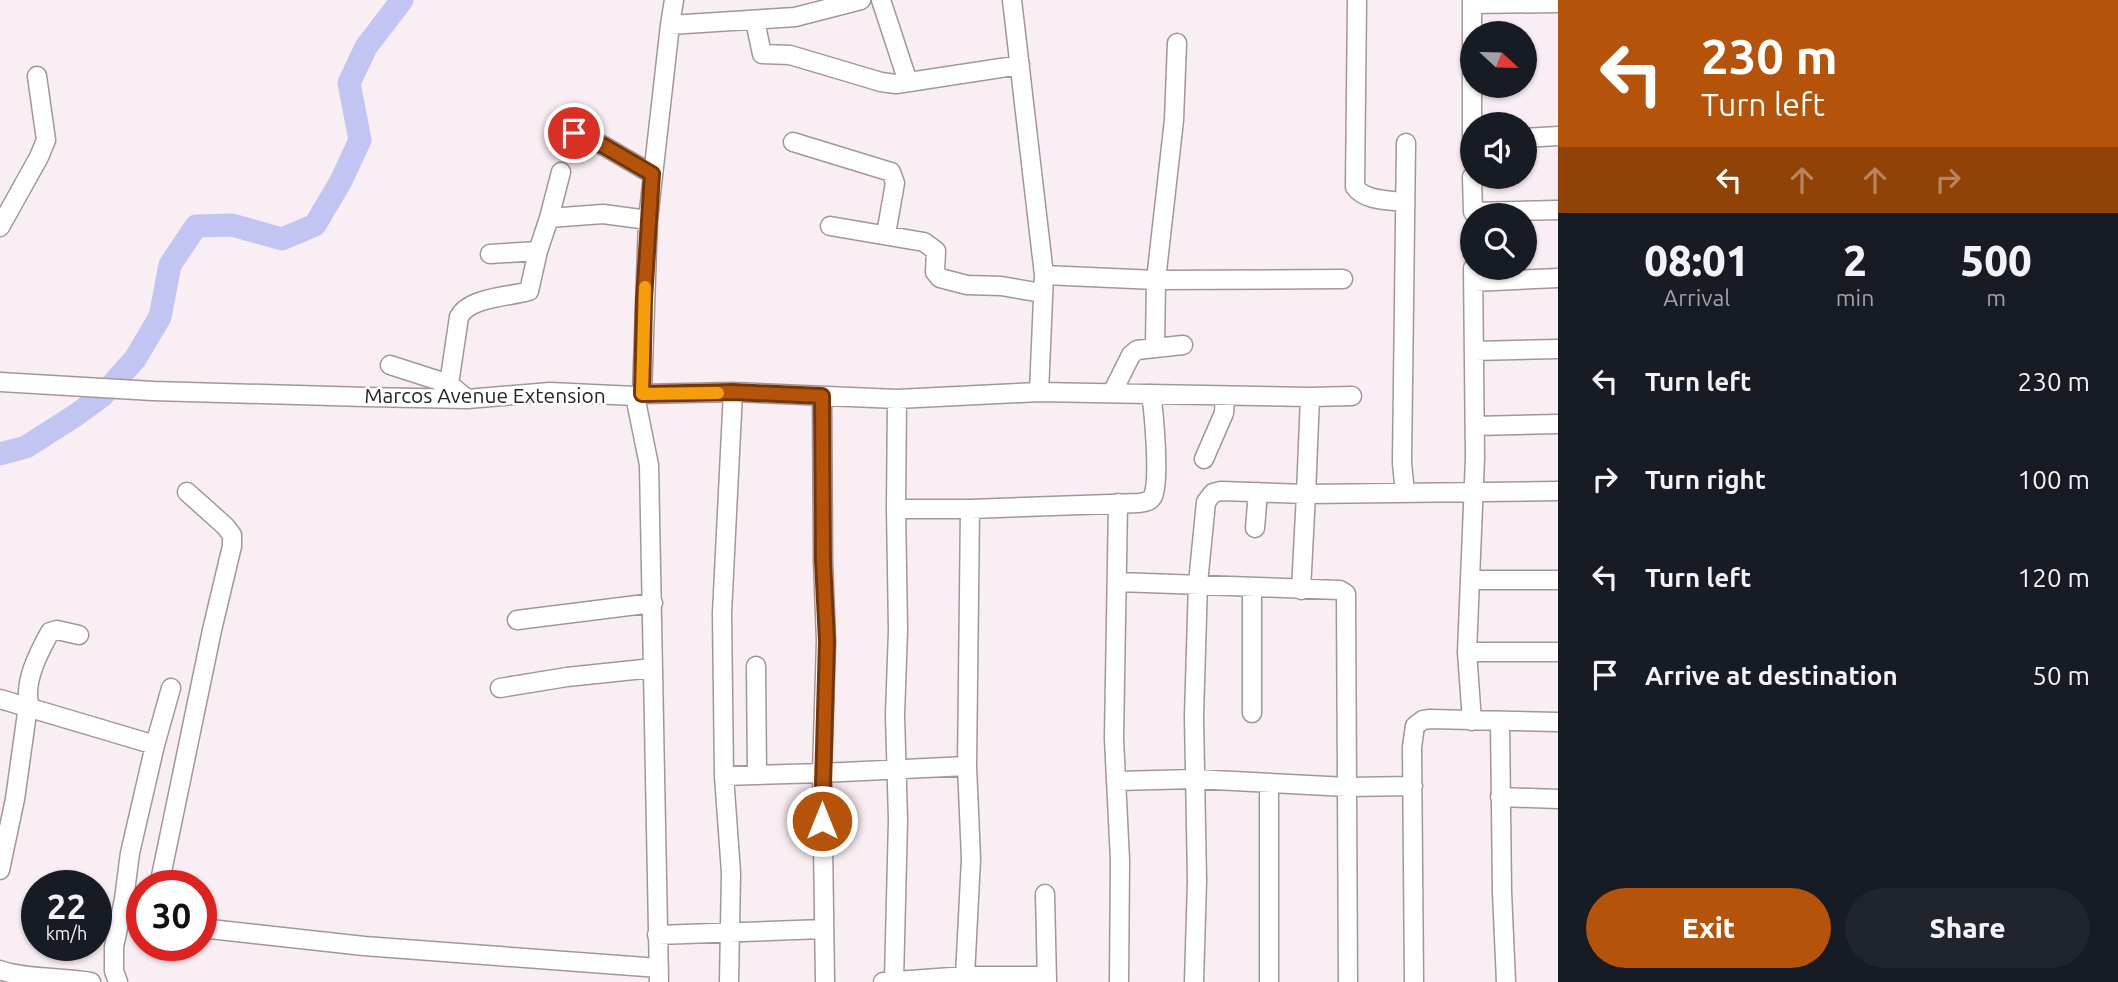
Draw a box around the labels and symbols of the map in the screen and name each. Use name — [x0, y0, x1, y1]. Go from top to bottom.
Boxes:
north arrow — [1460, 21, 1536, 98]
pin — [544, 103, 604, 163]
street label: Marcos Avenue Extension — [364, 383, 606, 407]
position arrow — [785, 784, 859, 858]
speed limit sign: 30 — [126, 870, 217, 961]

